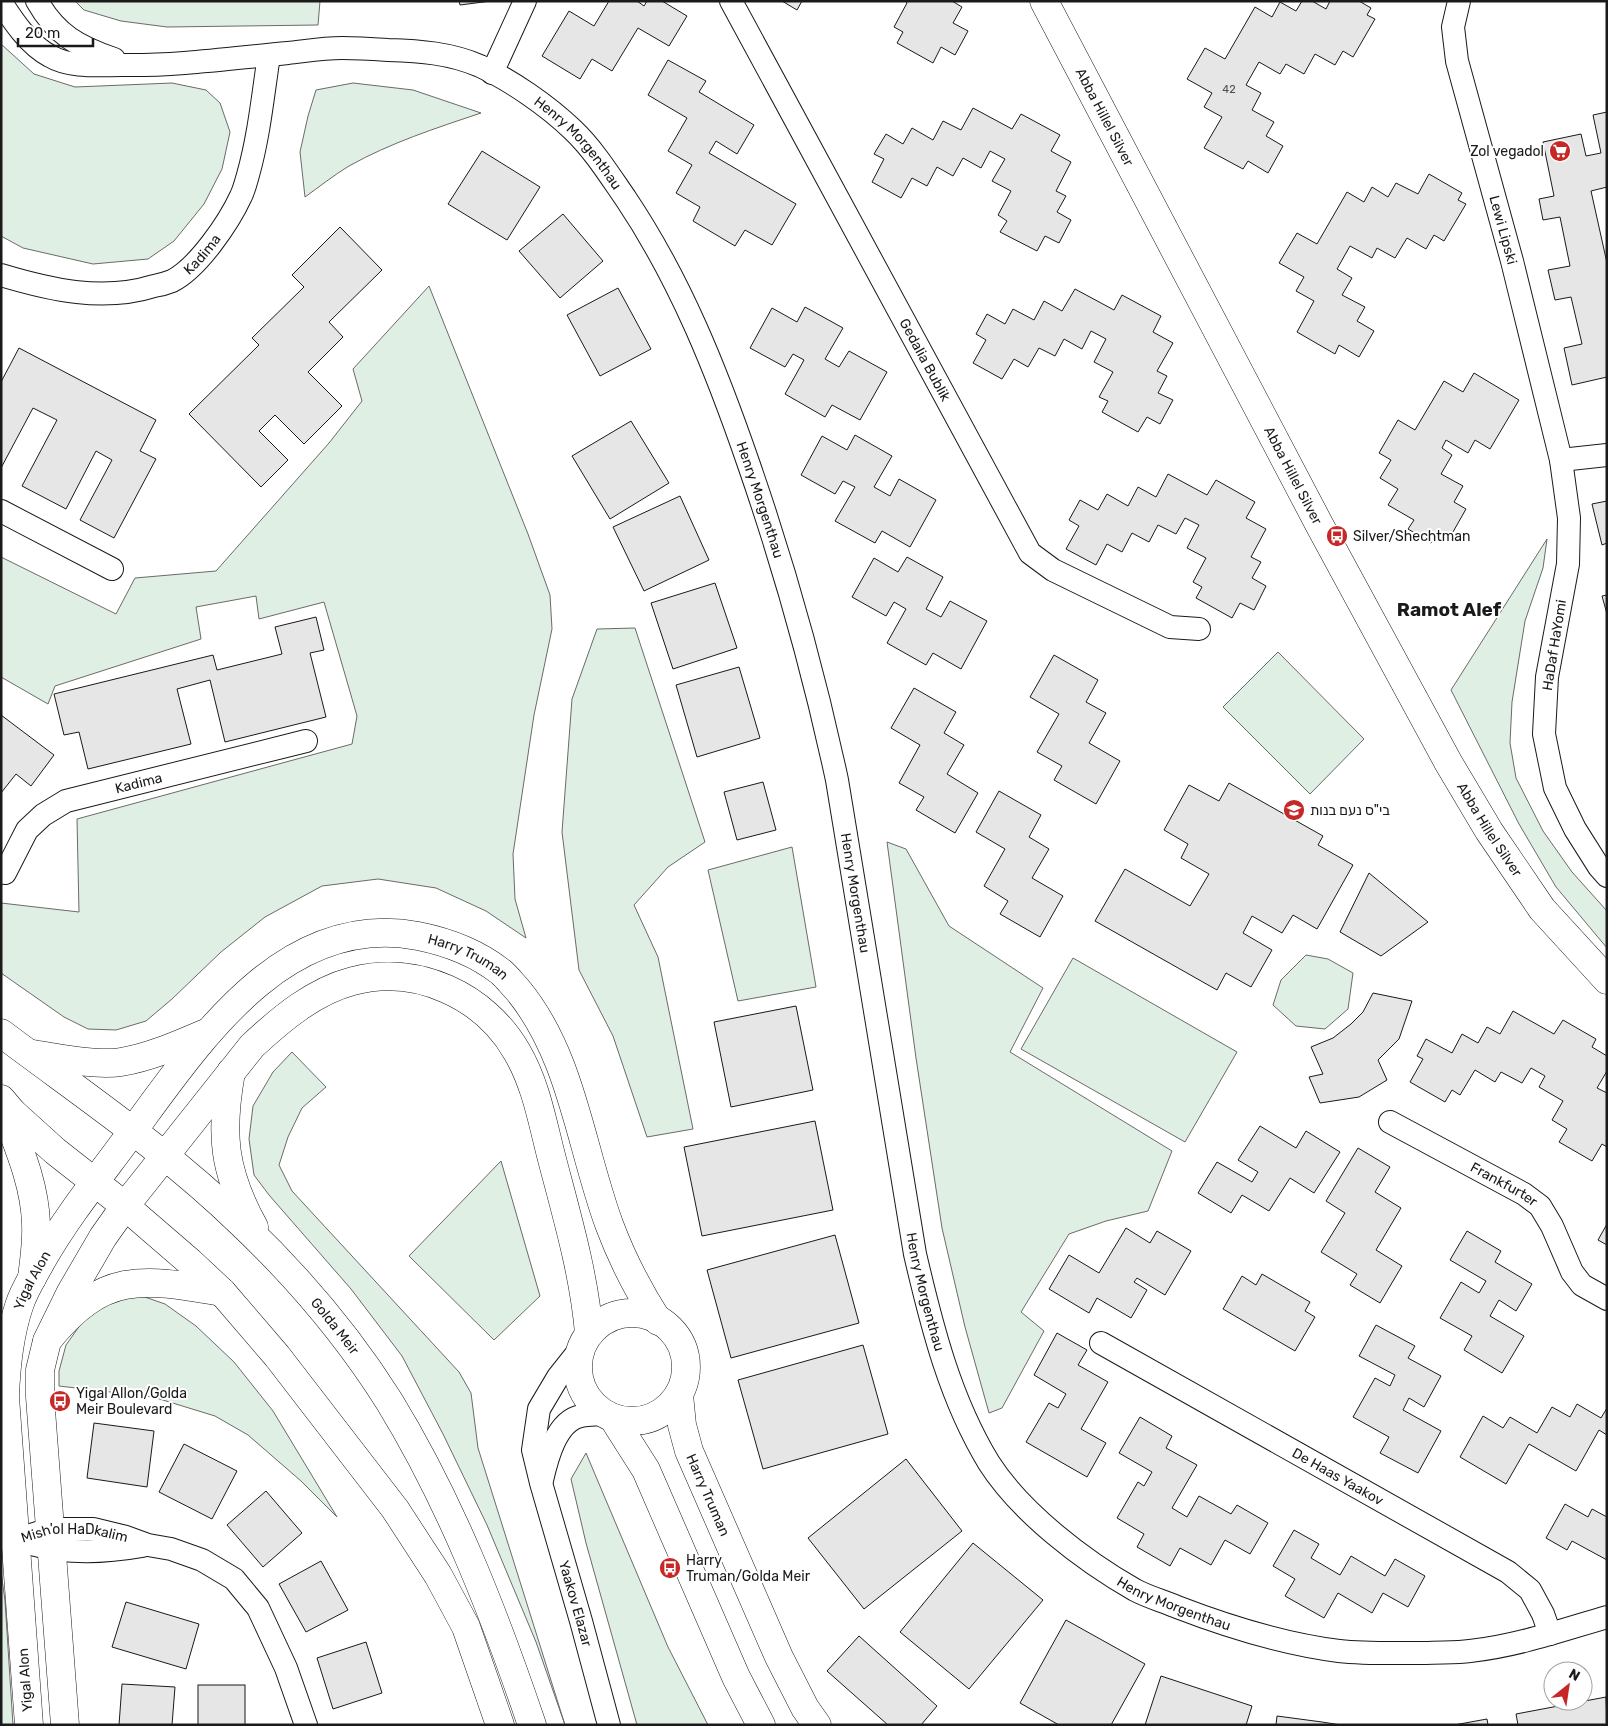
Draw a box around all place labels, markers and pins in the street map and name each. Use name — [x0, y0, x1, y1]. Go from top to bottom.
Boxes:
supermarket icon: Zol vegadol — [1548, 139, 1572, 163]
place label: Zol vegadol — [1470, 143, 1544, 160]
bus stop icon: Silver/Shechtman — [1325, 524, 1349, 548]
place label: Silver/Shechtman — [1353, 528, 1470, 545]
school or university icon: בי"ס נעם בנות — [1282, 798, 1306, 822]
place label: בי"ס נעם בנות — [1310, 802, 1390, 819]
place label: Yigal Allon/Golda Meir Boulevard — [76, 1385, 187, 1418]
bus stop icon: Yigal Allon/Golda Meir Boulevard — [48, 1389, 72, 1413]
place label: Harry Truman/Golda Meir — [686, 1552, 811, 1585]
bus stop icon: Harry Truman/Golda Meir — [658, 1556, 682, 1580]

